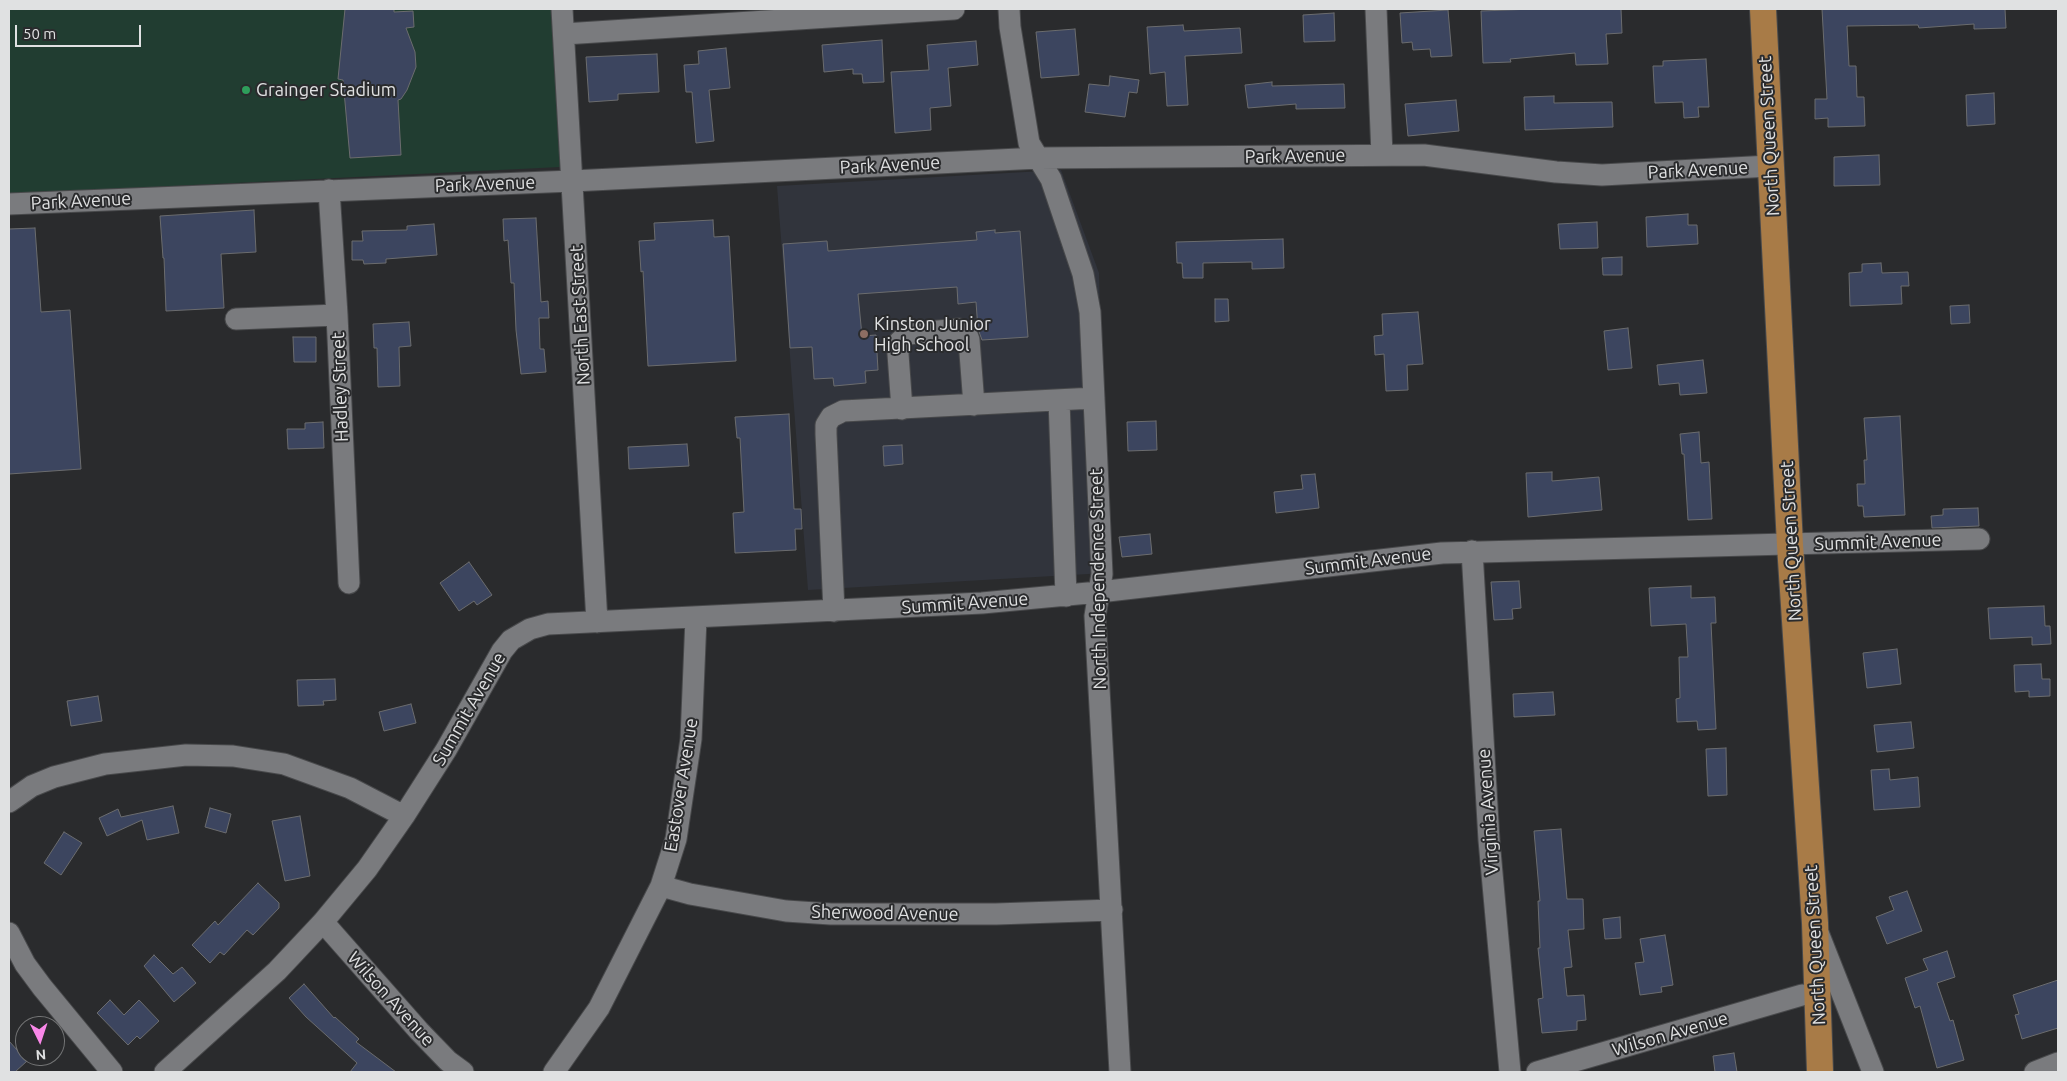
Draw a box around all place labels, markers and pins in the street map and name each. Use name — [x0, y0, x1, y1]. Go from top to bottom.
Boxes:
place label: Grainger Stadium — [256, 79, 396, 101]
marker: Grainger Stadium — [240, 84, 252, 96]
place label: Kinston Junior High School — [874, 313, 991, 356]
marker: Kinston Junior High School — [858, 328, 870, 340]

